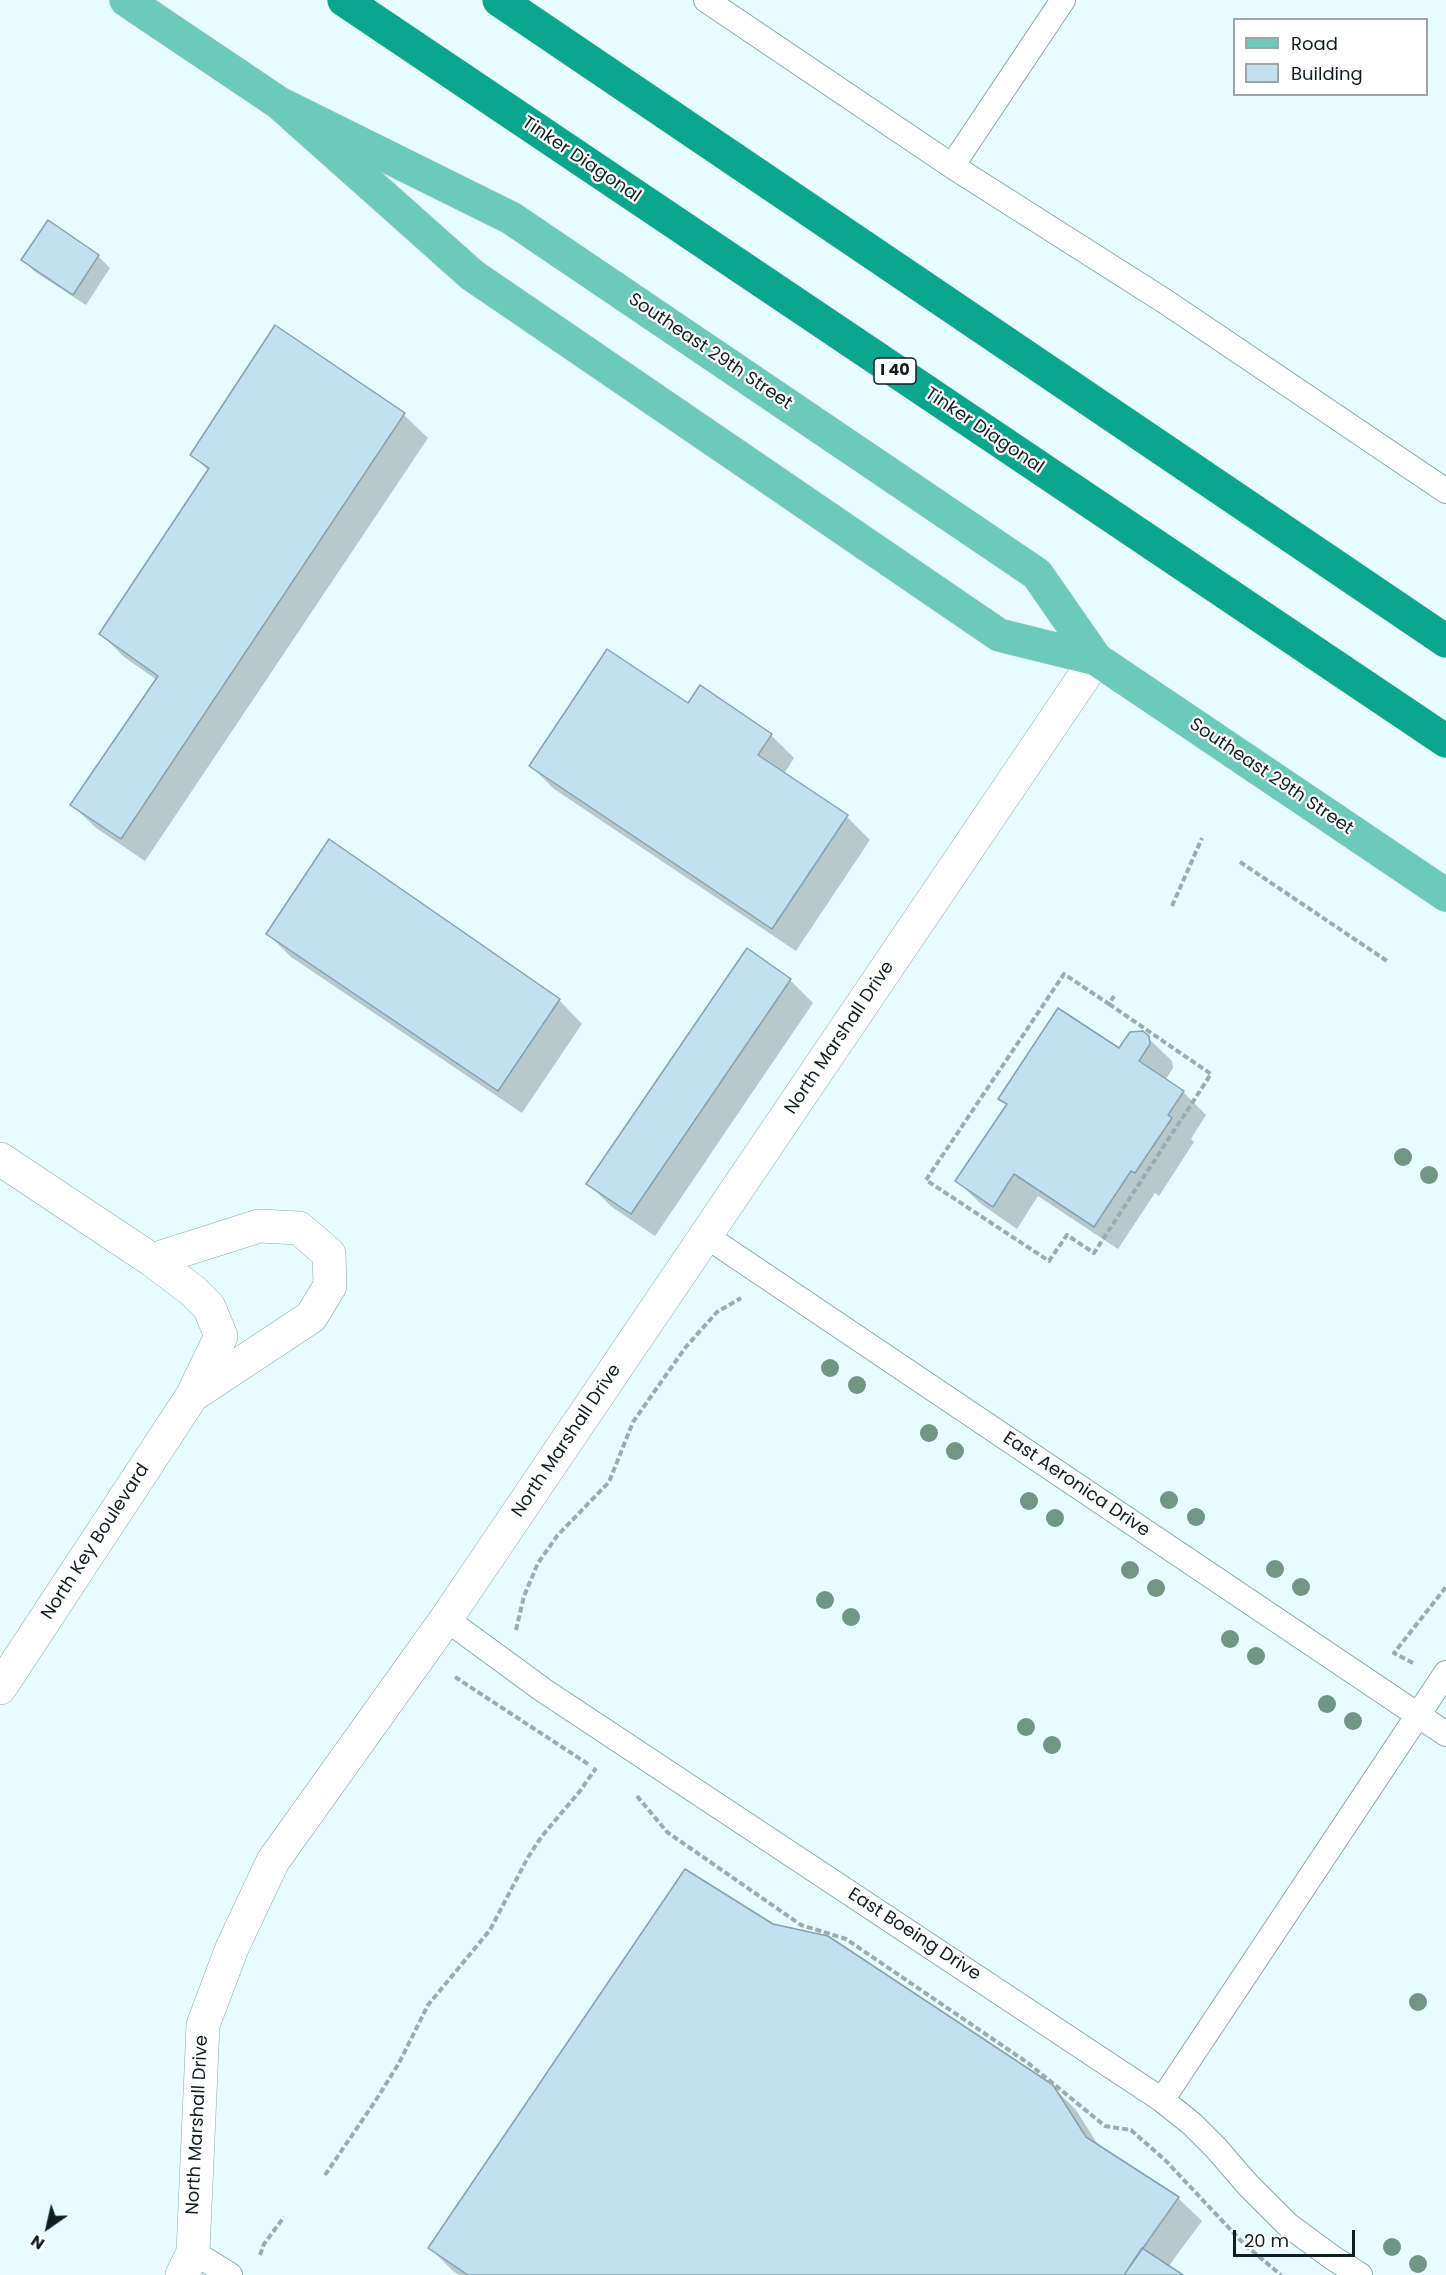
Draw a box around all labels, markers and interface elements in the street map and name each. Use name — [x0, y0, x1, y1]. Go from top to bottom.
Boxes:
legend — [1233, 18, 1428, 96]
text: Road — [1291, 31, 1338, 56]
text: Building — [1291, 61, 1363, 86]
street label: Tinker Diagonal — [517, 112, 645, 208]
street label: Southeast 29th Street — [624, 289, 796, 415]
road number: I 40 — [874, 358, 916, 384]
street label: Tinker Diagonal — [920, 383, 1048, 479]
street label: Southeast 29th Street — [1185, 714, 1357, 840]
street label: North Marshall Drive — [781, 957, 899, 1119]
street label: North Marshall Drive — [508, 1360, 626, 1522]
street label: East Aeronica Drive — [998, 1428, 1154, 1542]
street label: North Key Boulevard — [38, 1460, 154, 1624]
street label: East Boeing Drive — [844, 1884, 984, 1986]
street label: North Marshall Drive — [183, 2035, 213, 2215]
north arrow — [18, 2197, 78, 2257]
scale bar — [1236, 2218, 1358, 2256]
text: 20 m — [1244, 2228, 1289, 2253]
text: N — [26, 2229, 49, 2255]

